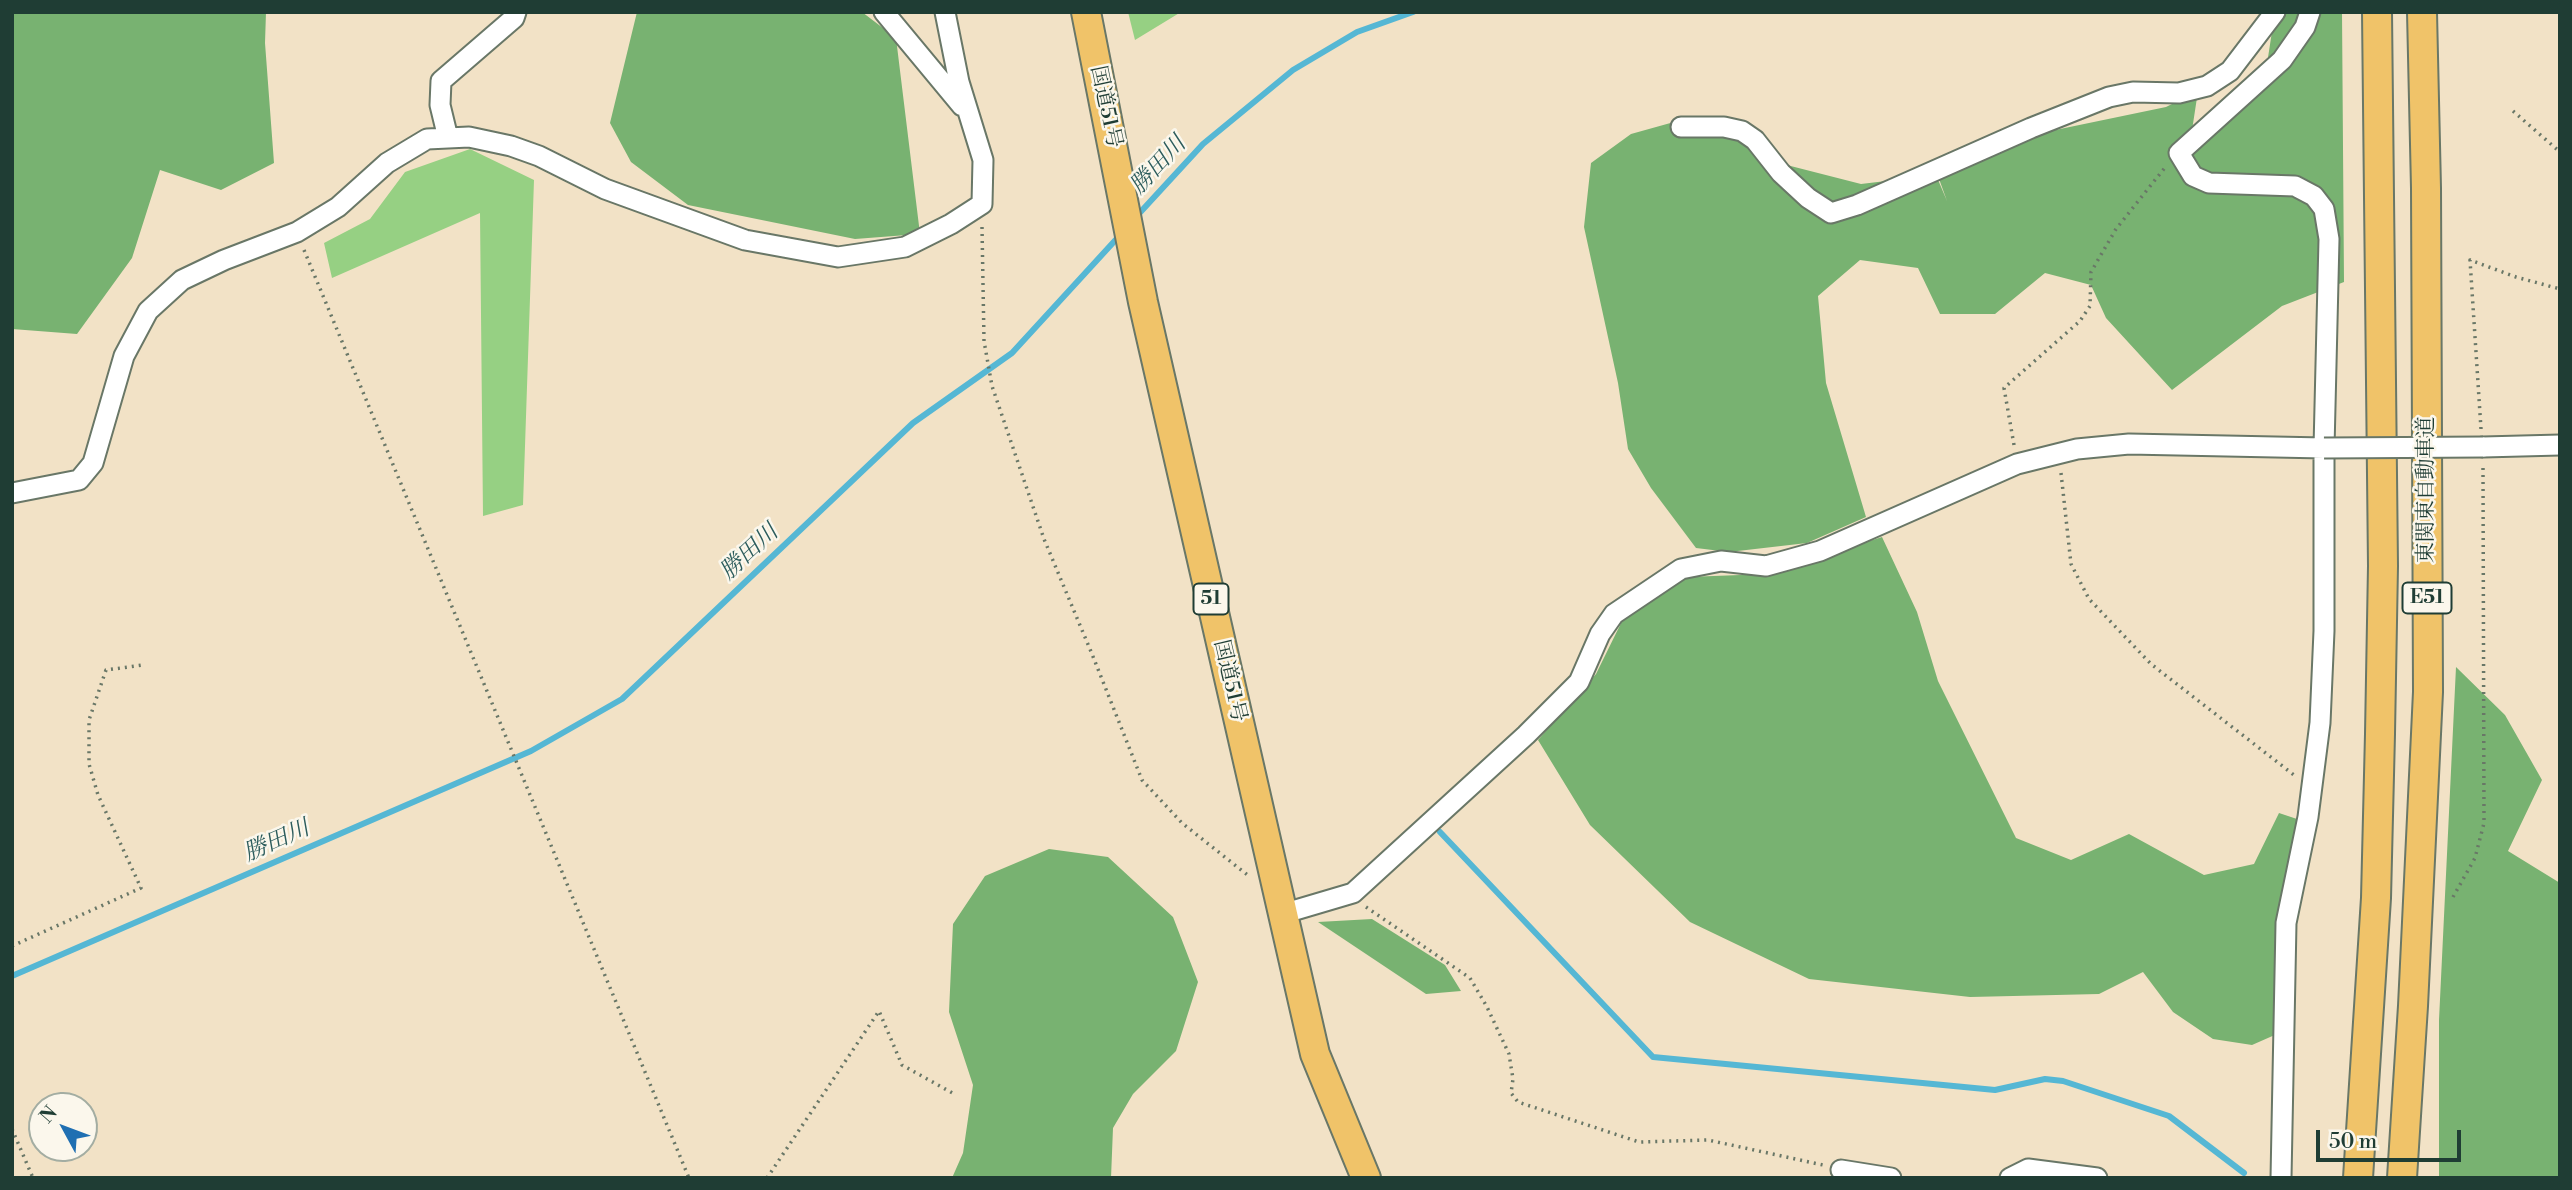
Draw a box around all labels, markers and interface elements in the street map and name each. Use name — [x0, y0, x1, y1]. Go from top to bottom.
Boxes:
street label: 国道51号 — [1084, 63, 1126, 151]
water label: 勝田川 — [1125, 131, 1193, 201]
street label: 東関東自動車道 — [2414, 417, 2440, 563]
water label: 勝田川 — [715, 519, 785, 587]
road number: E51 — [2402, 582, 2452, 614]
road number: 51 — [1194, 584, 1228, 614]
street label: 国道51号 — [1207, 637, 1251, 725]
water label: 勝田川 — [240, 815, 314, 869]
north arrow — [28, 1092, 98, 1162]
text: N — [35, 1101, 63, 1128]
scale bar — [2320, 1116, 2465, 1160]
text: 50 m — [2329, 1129, 2377, 1155]

